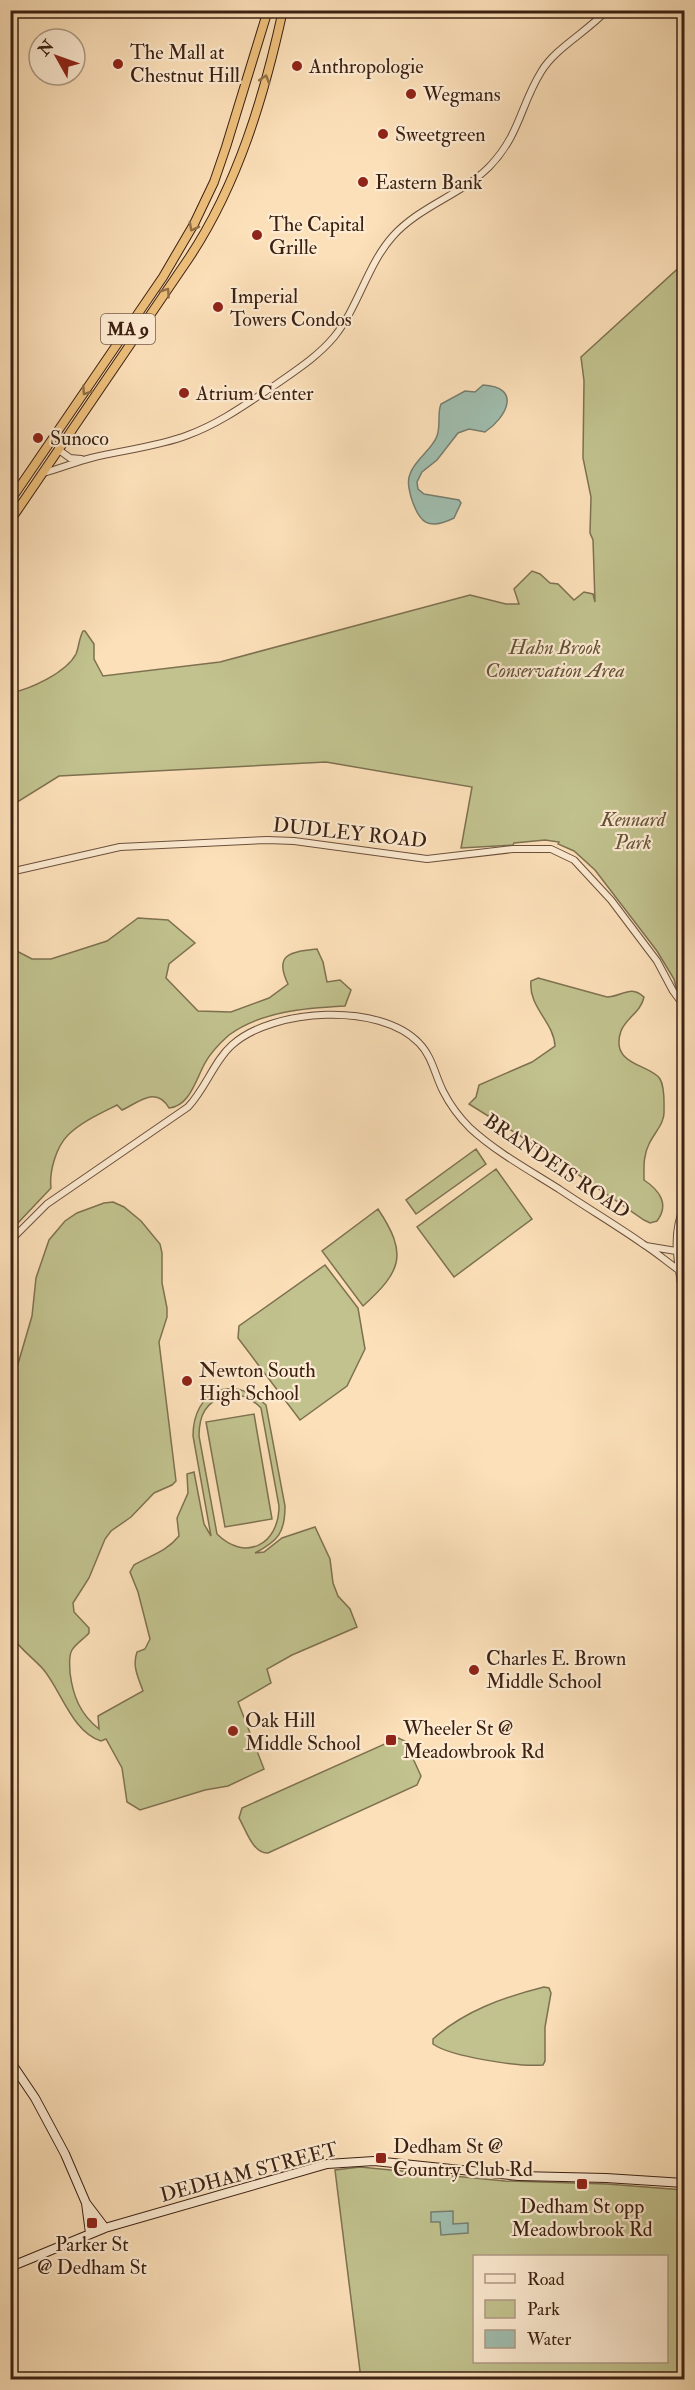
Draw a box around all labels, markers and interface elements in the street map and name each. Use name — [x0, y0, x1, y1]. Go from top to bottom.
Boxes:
north arrow — [27, 27, 87, 87]
text: N — [33, 36, 59, 61]
place label: The Mall at Chestnut Hill — [130, 40, 240, 88]
place label: Anthropologie — [308, 54, 424, 80]
marker: The Mall at Chestnut Hill — [111, 57, 125, 71]
marker: Anthropologie — [290, 59, 304, 73]
one-way arrow — [258, 74, 270, 85]
place label: Wegmans — [422, 82, 501, 107]
marker: Wegmans — [404, 87, 418, 101]
place label: Sweetgreen — [395, 122, 486, 147]
marker: Sweetgreen — [376, 127, 390, 141]
place label: Eastern Bank — [375, 170, 483, 195]
marker: Eastern Bank — [356, 175, 370, 189]
place label: The Capital Grille — [269, 212, 365, 260]
one-way arrow — [189, 221, 200, 232]
marker: The Capital Grille — [250, 228, 264, 242]
place label: Imperial Towers Condos — [230, 284, 352, 332]
one-way arrow — [159, 288, 170, 299]
marker: Imperial Towers Condos — [211, 300, 225, 314]
road number: MA 9 — [101, 314, 155, 344]
place label: Atrium Center — [195, 381, 314, 406]
one-way arrow — [82, 384, 93, 395]
marker: Atrium Center — [177, 386, 191, 400]
place label: Sunoco — [50, 426, 109, 451]
marker: Sunoco — [31, 431, 45, 445]
park label: Hahn Brook Conservation Area — [485, 635, 625, 683]
park label: Kennard Park — [600, 807, 667, 855]
street label: DUDLEY ROAD — [272, 812, 428, 854]
street label: BRANDEIS ROAD — [479, 1108, 635, 1224]
place label: Newton South High School — [199, 1358, 316, 1406]
marker: Newton South High School — [180, 1374, 194, 1388]
place label: Charles E. Brown Middle School — [486, 1646, 626, 1694]
marker: Charles E. Brown Middle School — [467, 1663, 481, 1677]
place label: Oak Hill Middle School — [245, 1708, 361, 1756]
place label: Wheeler St @ Meadowbrook Rd — [402, 1716, 545, 1764]
marker: Oak Hill Middle School — [226, 1724, 240, 1738]
marker: Wheeler St @ Meadowbrook Rd — [384, 1733, 398, 1747]
place label: Dedham St @ Country Club Rd — [393, 2134, 533, 2182]
street label: DEDHAM STREET — [157, 2136, 341, 2208]
marker: Dedham St @ Country Club Rd — [374, 2151, 388, 2165]
marker: Dedham St opp Meadowbrook Rd — [575, 2177, 589, 2191]
place label: Dedham St opp Meadowbrook Rd — [511, 2194, 653, 2242]
marker: Parker St @ Dedham St — [85, 2216, 99, 2230]
place label: Parker St @ Dedham St — [37, 2232, 148, 2280]
legend — [473, 2255, 668, 2363]
text: Road — [527, 2268, 565, 2291]
text: Park — [527, 2298, 560, 2321]
text: Water — [526, 2328, 571, 2351]

